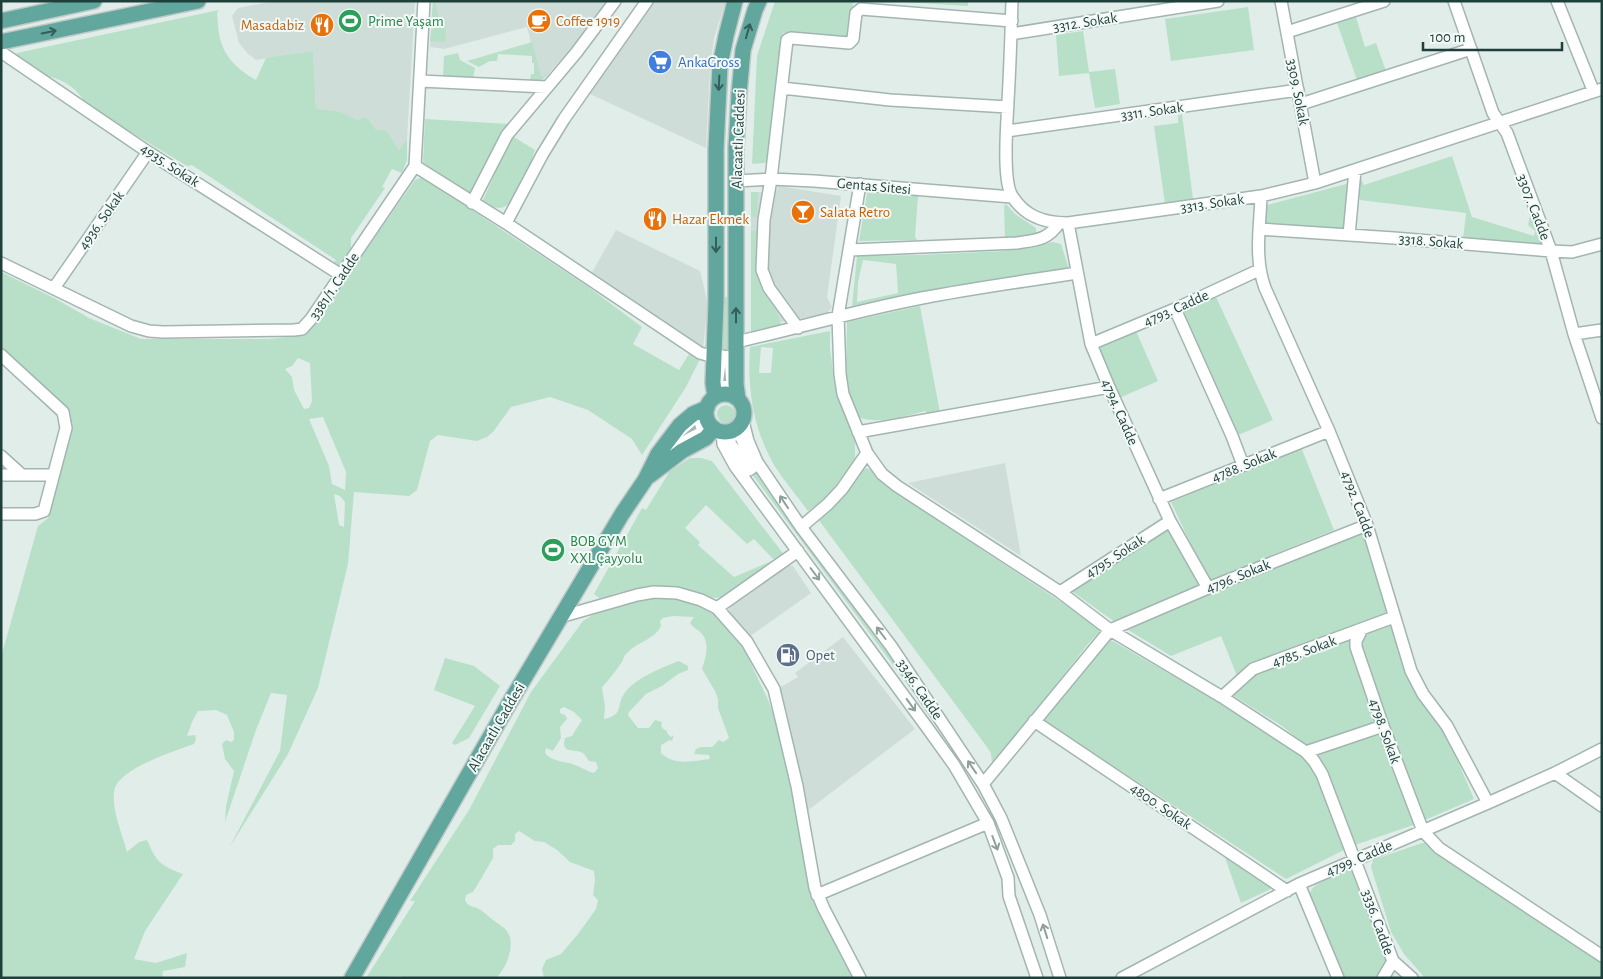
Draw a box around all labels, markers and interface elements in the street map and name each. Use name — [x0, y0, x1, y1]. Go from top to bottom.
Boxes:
sports icon: Prime Yaşam — [337, 8, 363, 34]
cafe icon: Coffee 1919 — [526, 8, 552, 34]
street label: 3312. Sokak — [1052, 10, 1118, 35]
restaurant icon: Masadabiz — [309, 12, 335, 38]
place label: Prime Yaşam — [368, 14, 444, 29]
place label: Coffee 1919 — [556, 14, 620, 29]
place label: Masadabiz — [241, 18, 304, 33]
scale bar — [1423, 20, 1562, 52]
one-way arrow — [744, 24, 754, 40]
one-way arrow — [40, 27, 56, 36]
text: 100 m — [1430, 30, 1465, 45]
supermarket icon: AnkaGross — [647, 49, 673, 75]
place label: AnkaGross — [678, 55, 740, 70]
street label: 3309. Sokak — [1284, 57, 1311, 127]
one-way arrow — [714, 74, 724, 91]
street label: Alacaatlı Caddesi — [729, 89, 748, 189]
street label: 3311. Sokak — [1120, 100, 1184, 123]
street label: 4935. Sokak — [138, 141, 202, 190]
street label: 3307. Cadde — [1514, 172, 1553, 242]
street label: Gentas Sitesi — [836, 176, 912, 197]
street label: 4936. Sokak — [76, 188, 127, 252]
street label: 3313. Sokak — [1179, 192, 1245, 215]
bar icon: Salata Retro — [790, 199, 816, 225]
place label: Salata Retro — [820, 205, 890, 220]
restaurant icon: Hazar Ekmek — [642, 206, 668, 232]
place label: Hazar Ekmek — [672, 212, 749, 227]
street label: 3318. Sokak — [1398, 231, 1464, 252]
one-way arrow — [711, 237, 721, 253]
street label: 3381/1. Cadde — [307, 250, 362, 322]
street label: 4793. Cadde — [1141, 287, 1211, 329]
one-way arrow — [731, 307, 741, 324]
street label: 4794. Cadde — [1098, 377, 1141, 448]
street label: 4788. Sokak — [1210, 446, 1279, 485]
street label: 4792. Cadde — [1338, 469, 1377, 540]
one-way arrow — [779, 496, 789, 510]
street label: 4795. Sokak — [1083, 532, 1148, 581]
place label: BOB GYM XXL Çayyolu — [570, 534, 643, 566]
sports icon: BOB GYM XXL Çayyolu — [540, 537, 566, 563]
street label: 4796. Sokak — [1204, 557, 1273, 596]
one-way arrow — [809, 567, 820, 580]
one-way arrow — [876, 626, 886, 640]
street label: 4785. Sokak — [1270, 633, 1338, 670]
fuel station icon: Opet — [775, 642, 801, 668]
place label: Opet — [806, 648, 835, 663]
street label: 3346. Cadde — [894, 656, 945, 722]
street label: Alacaatlı Caddesi — [465, 680, 528, 774]
street label: 4798. Sokak — [1366, 697, 1403, 766]
one-way arrow — [906, 698, 916, 712]
one-way arrow — [967, 761, 977, 775]
street label: 4800. Sokak — [1127, 780, 1194, 832]
one-way arrow — [991, 835, 1000, 850]
street label: 4799. Cadde — [1324, 838, 1395, 879]
street label: 3336. Cadde — [1359, 887, 1396, 957]
one-way arrow — [1039, 924, 1049, 940]

